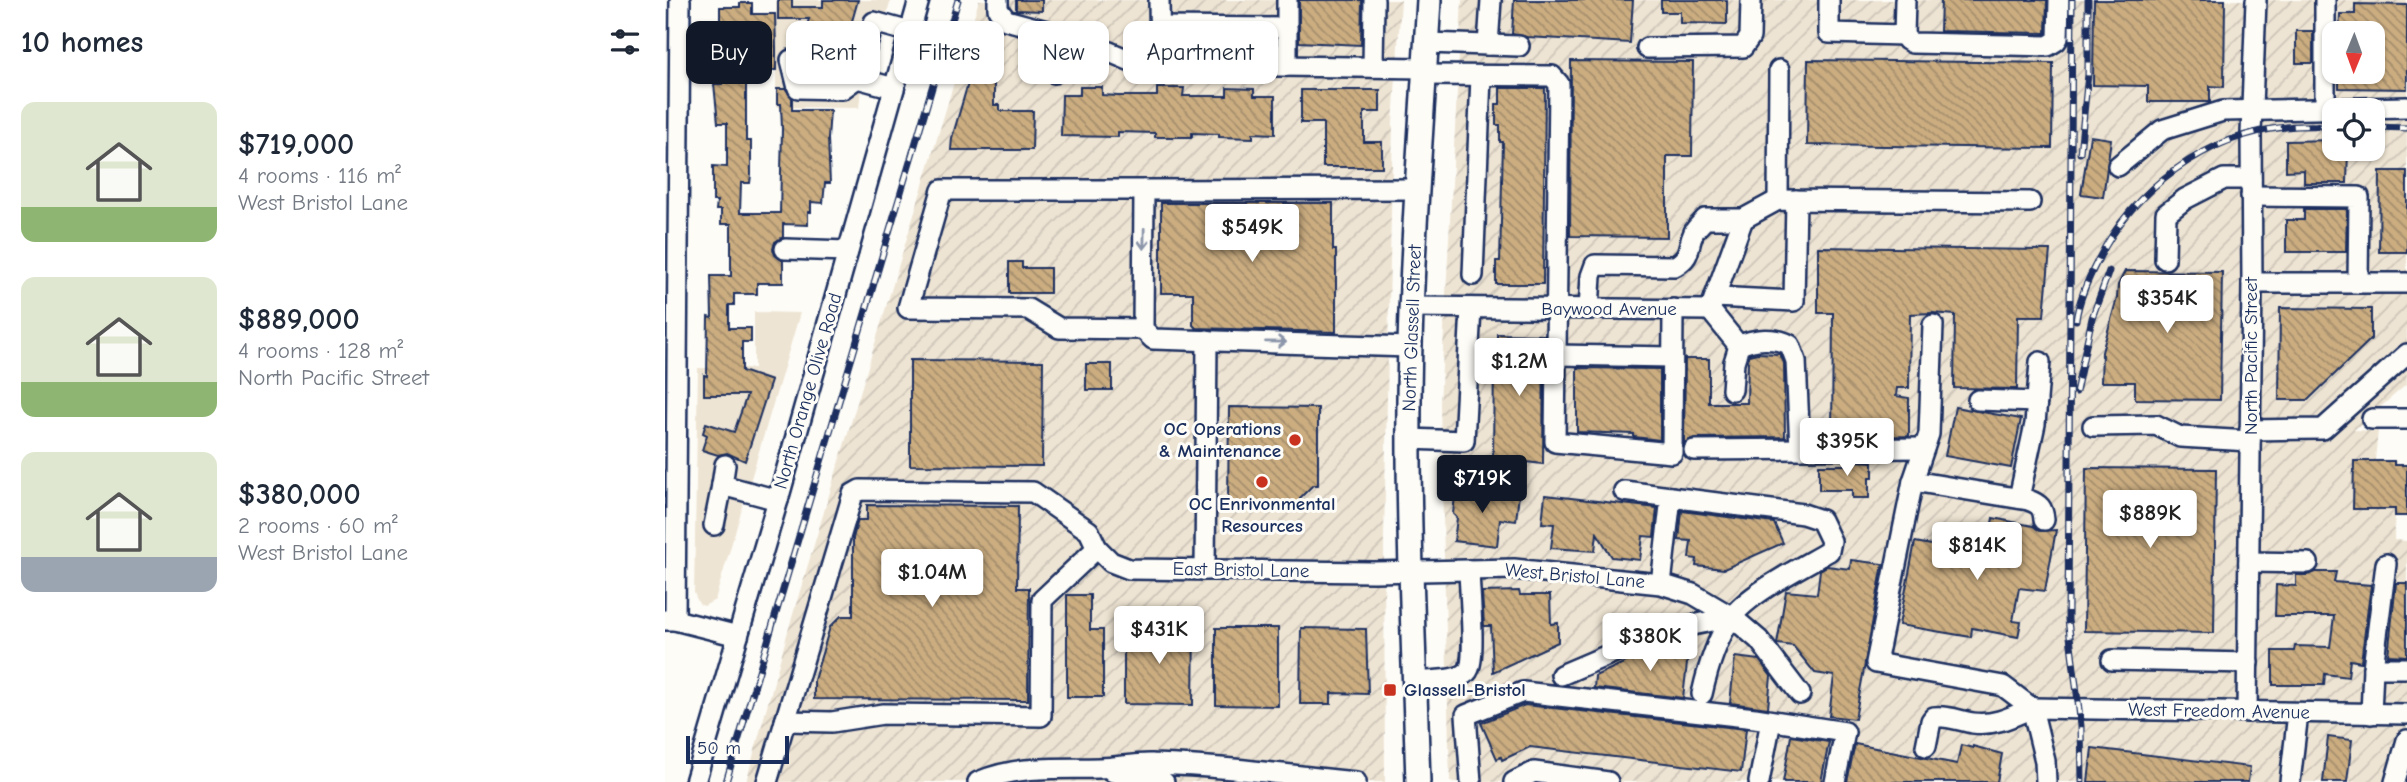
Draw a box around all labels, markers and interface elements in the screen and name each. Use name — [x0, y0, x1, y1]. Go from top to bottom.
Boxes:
chip: Buy — [686, 21, 772, 84]
chip: Rent — [786, 21, 880, 84]
chip: Filters — [894, 21, 1004, 84]
chip: New — [1018, 21, 1109, 84]
chip: Apartment — [1123, 21, 1278, 84]
north arrow — [2322, 21, 2385, 84]
map controls — [2322, 21, 2385, 161]
icon: filters — [606, 23, 644, 61]
text: 10 homes — [21, 25, 143, 60]
button: locate — [2322, 98, 2385, 161]
text: $719,000 — [238, 127, 354, 162]
icon: home — [77, 130, 161, 214]
text: 4 rooms · 116 m² — [238, 162, 401, 189]
text: West Bristol Lane — [238, 189, 408, 216]
pin: $549K — [1203, 204, 1301, 264]
text: $549K — [1221, 213, 1283, 240]
one-way arrow — [1137, 227, 1150, 250]
street label: North Glassell Street — [1398, 244, 1426, 412]
pin: $354K — [2118, 276, 2216, 335]
street label: North Pacific Street — [2240, 277, 2262, 435]
text: $354K — [2136, 284, 2198, 311]
street label: North Orange Olive Road — [769, 290, 847, 492]
street label: Baywood Avenue — [1541, 298, 1677, 320]
text: $889,000 — [238, 302, 360, 337]
icon: home — [77, 305, 161, 389]
one-way arrow — [1264, 335, 1287, 349]
text: 4 rooms · 128 m² — [238, 337, 403, 364]
pin: $1.2M — [1470, 338, 1568, 398]
text: $1.2M — [1490, 347, 1548, 374]
text: North Pacific Street — [238, 364, 429, 391]
place label: OC Operations & Maintenance — [1159, 418, 1281, 462]
pin: $395K — [1798, 419, 1896, 478]
text: $395K — [1816, 427, 1878, 454]
marker: OC Operations & Maintenance — [1287, 432, 1303, 448]
pin: $719K — [1433, 456, 1531, 515]
text: $719K — [1453, 464, 1511, 491]
marker: OC Enrivonmental Resources — [1254, 474, 1270, 490]
text: $380,000 — [238, 477, 361, 512]
icon: home — [77, 480, 161, 564]
pin: $889K — [2101, 490, 2199, 550]
place label: OC Enrivonmental Resources — [1189, 493, 1335, 537]
text: $889K — [2119, 499, 2181, 526]
text: 2 rooms · 60 m² — [238, 512, 398, 539]
pin: $814K — [1928, 522, 2026, 582]
text: $814K — [1948, 531, 2006, 558]
text: West Bristol Lane — [238, 539, 408, 566]
pin: $1.04M — [875, 550, 989, 609]
text: $1.04M — [897, 558, 967, 585]
street label: East Bristol Lane — [1172, 558, 1310, 582]
street label: West Bristol Lane — [1504, 559, 1646, 593]
pin: $431K — [1110, 606, 1208, 666]
pin: $380K — [1601, 614, 1699, 673]
text: $431K — [1130, 615, 1188, 642]
text: $380K — [1618, 622, 1682, 649]
place label: Glassell-Bristol — [1404, 679, 1526, 701]
marker: Glassell-Bristol — [1382, 682, 1398, 698]
street label: West Freedom Avenue — [2128, 698, 2310, 724]
scale bar — [686, 733, 789, 765]
text: 50 m — [697, 737, 741, 759]

